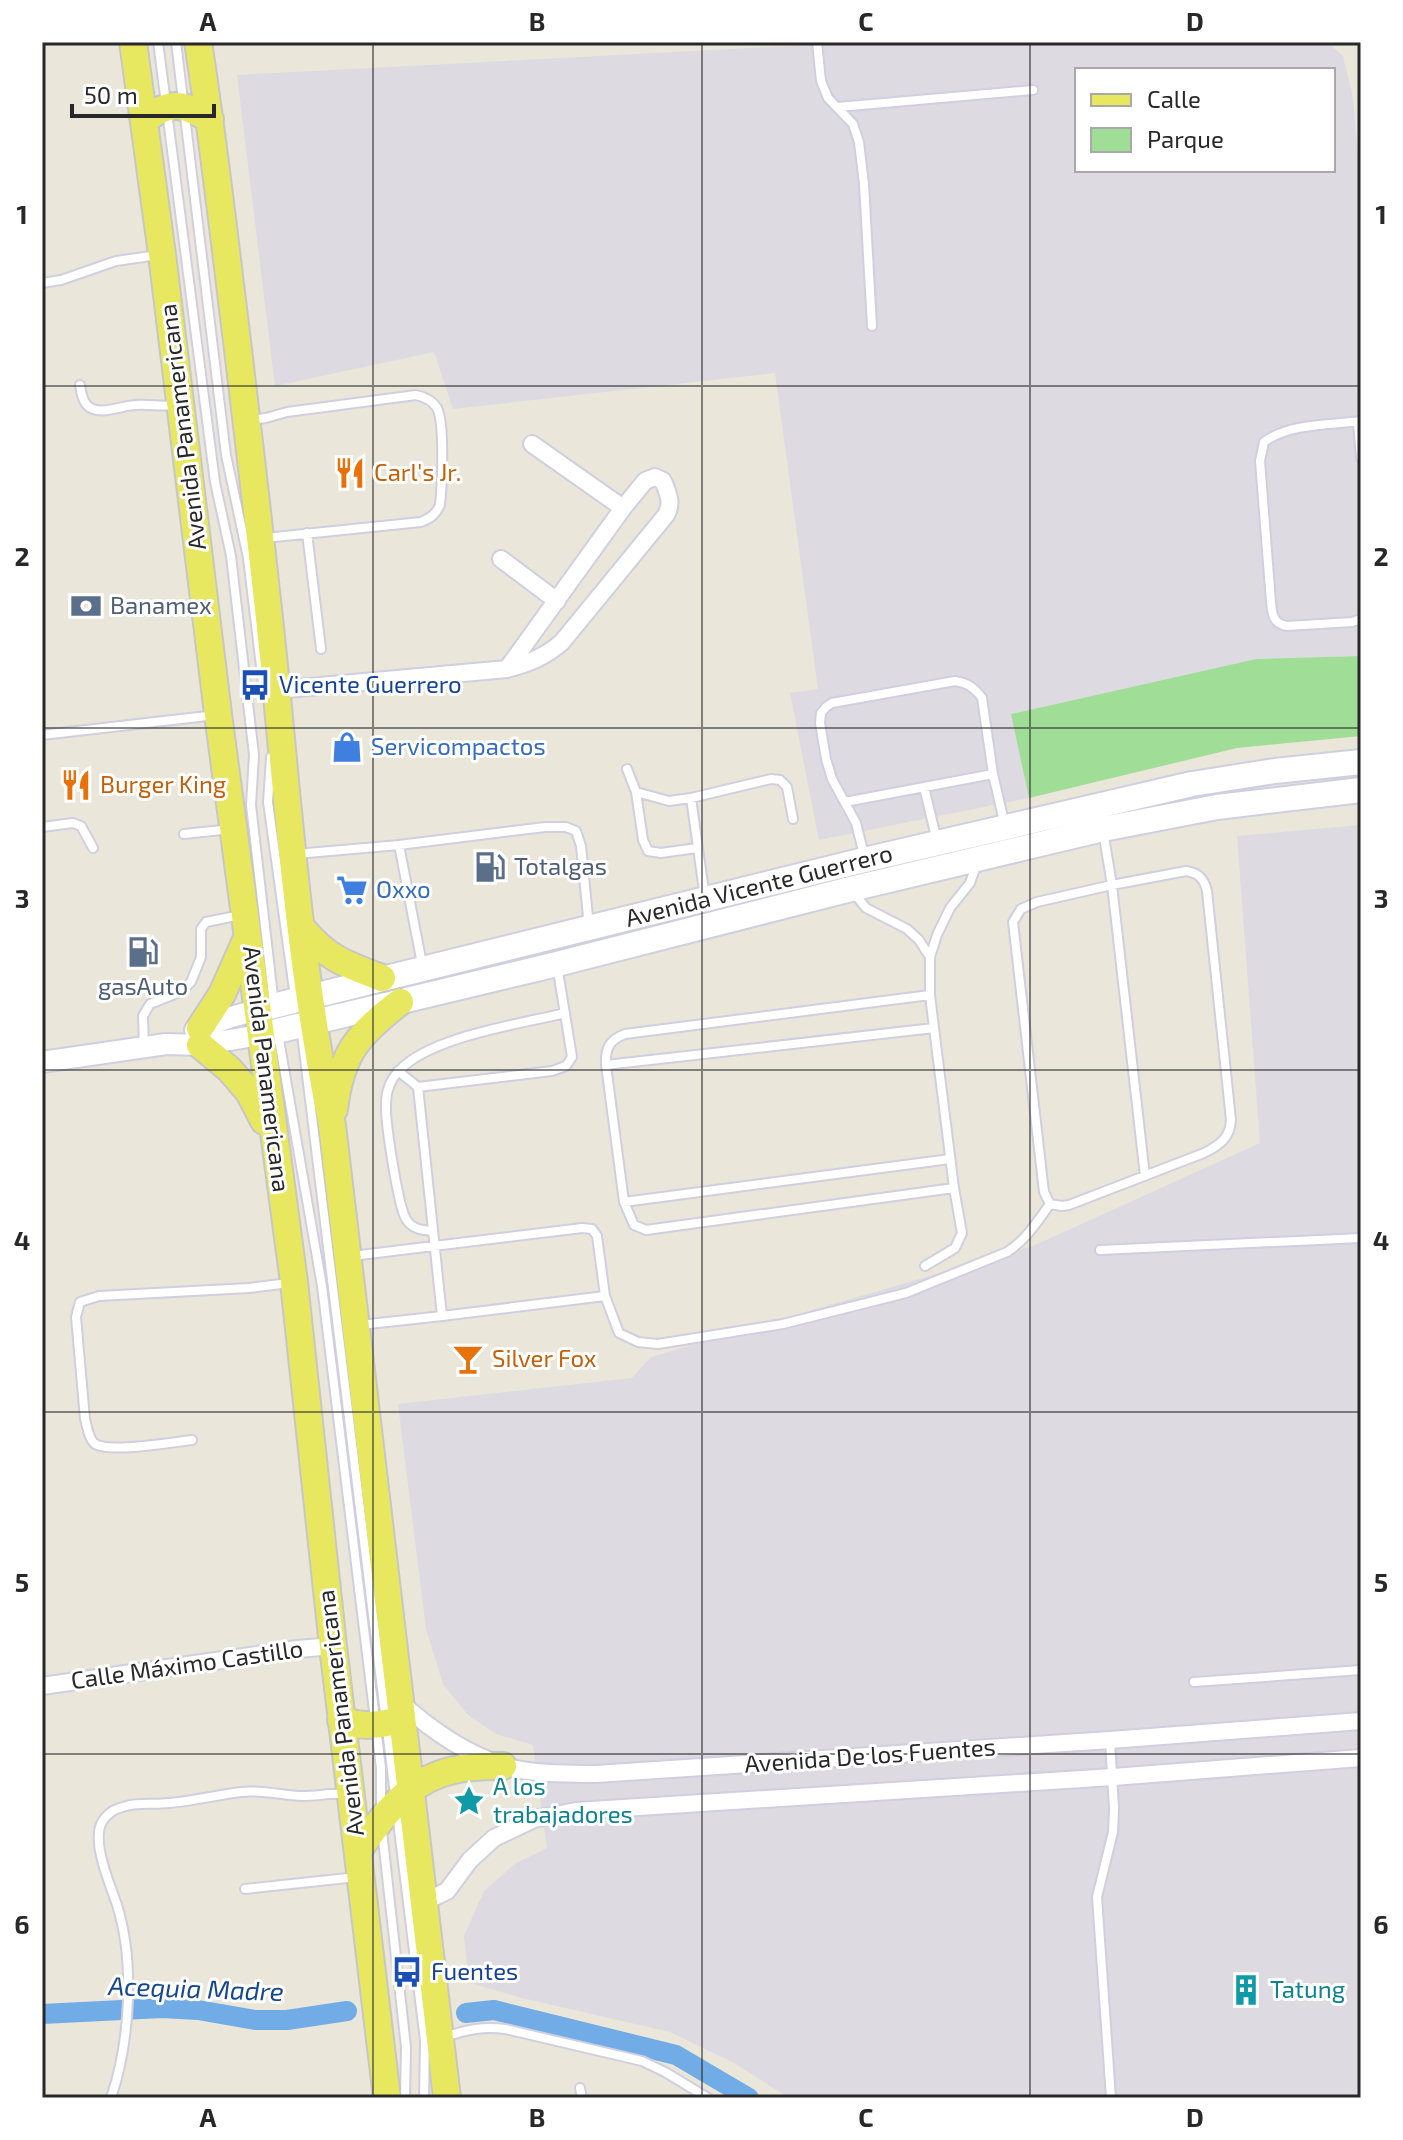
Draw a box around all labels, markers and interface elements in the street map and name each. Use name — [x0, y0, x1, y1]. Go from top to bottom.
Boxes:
text: A — [200, 5, 217, 36]
text: B — [529, 5, 545, 36]
text: C — [858, 5, 874, 36]
text: D — [1186, 5, 1204, 36]
scale bar — [72, 68, 214, 118]
legend — [1075, 68, 1335, 172]
text: 50 m — [84, 80, 138, 109]
text: Calle — [1147, 84, 1201, 113]
text: Parque — [1147, 124, 1224, 153]
text: 1 — [16, 198, 28, 229]
text: 1 — [1375, 198, 1387, 229]
street label: Avenida Panamericana — [152, 302, 211, 552]
restaurant icon: Carl's Jr. — [333, 456, 367, 490]
place label: Carl's Jr. — [374, 457, 461, 486]
text: 2 — [14, 540, 30, 571]
text: 2 — [1373, 540, 1389, 571]
bank icon: Banamex — [69, 589, 103, 623]
place label: Banamex — [110, 590, 212, 619]
bus stop icon: Vicente Guerrero — [238, 668, 272, 702]
place label: Vicente Guerrero — [279, 669, 462, 698]
shop icon: Servicompactos — [330, 730, 364, 764]
place label: Servicompactos — [371, 731, 546, 760]
restaurant icon: Burger King — [59, 768, 93, 802]
place label: Burger King — [100, 769, 226, 798]
street label: Avenida Vicente Guerrero — [622, 837, 895, 932]
fuel station icon: Totalgas — [473, 850, 507, 884]
place label: Totalgas — [514, 851, 607, 880]
supermarket icon: Oxxo — [335, 873, 369, 907]
place label: Oxxo — [376, 874, 431, 903]
text: 3 — [15, 882, 29, 913]
text: 3 — [1374, 882, 1388, 913]
fuel station icon: gasAuto — [126, 935, 160, 969]
street label: Avenida Panamericana — [238, 944, 297, 1194]
place label: gasAuto — [98, 971, 188, 1000]
text: 4 — [14, 1224, 30, 1255]
text: 4 — [1373, 1224, 1389, 1255]
bar icon: Silver Fox — [451, 1342, 485, 1376]
place label: Silver Fox — [492, 1343, 597, 1372]
text: 5 — [15, 1566, 29, 1597]
text: 5 — [1374, 1566, 1388, 1597]
street label: Avenida Panamericana — [310, 1588, 369, 1838]
street label: Calle Máximo Castillo — [69, 1633, 305, 1694]
street label: Avenida De los Fuentes — [743, 1731, 997, 1778]
place label: A los trabajadores — [493, 1771, 633, 1828]
place icon: A los trabajadores — [452, 1784, 486, 1818]
text: 6 — [14, 1908, 30, 1939]
text: 6 — [1373, 1908, 1389, 1939]
bus stop icon: Fuentes — [390, 1955, 424, 1989]
place label: Fuentes — [431, 1956, 518, 1985]
water label: Acequia Madre — [107, 1969, 284, 2006]
building icon: Tatung — [1229, 1973, 1263, 2007]
place label: Tatung — [1270, 1974, 1345, 2003]
text: A — [200, 2101, 217, 2132]
text: B — [529, 2101, 545, 2132]
text: C — [858, 2101, 874, 2132]
text: D — [1186, 2101, 1204, 2132]

